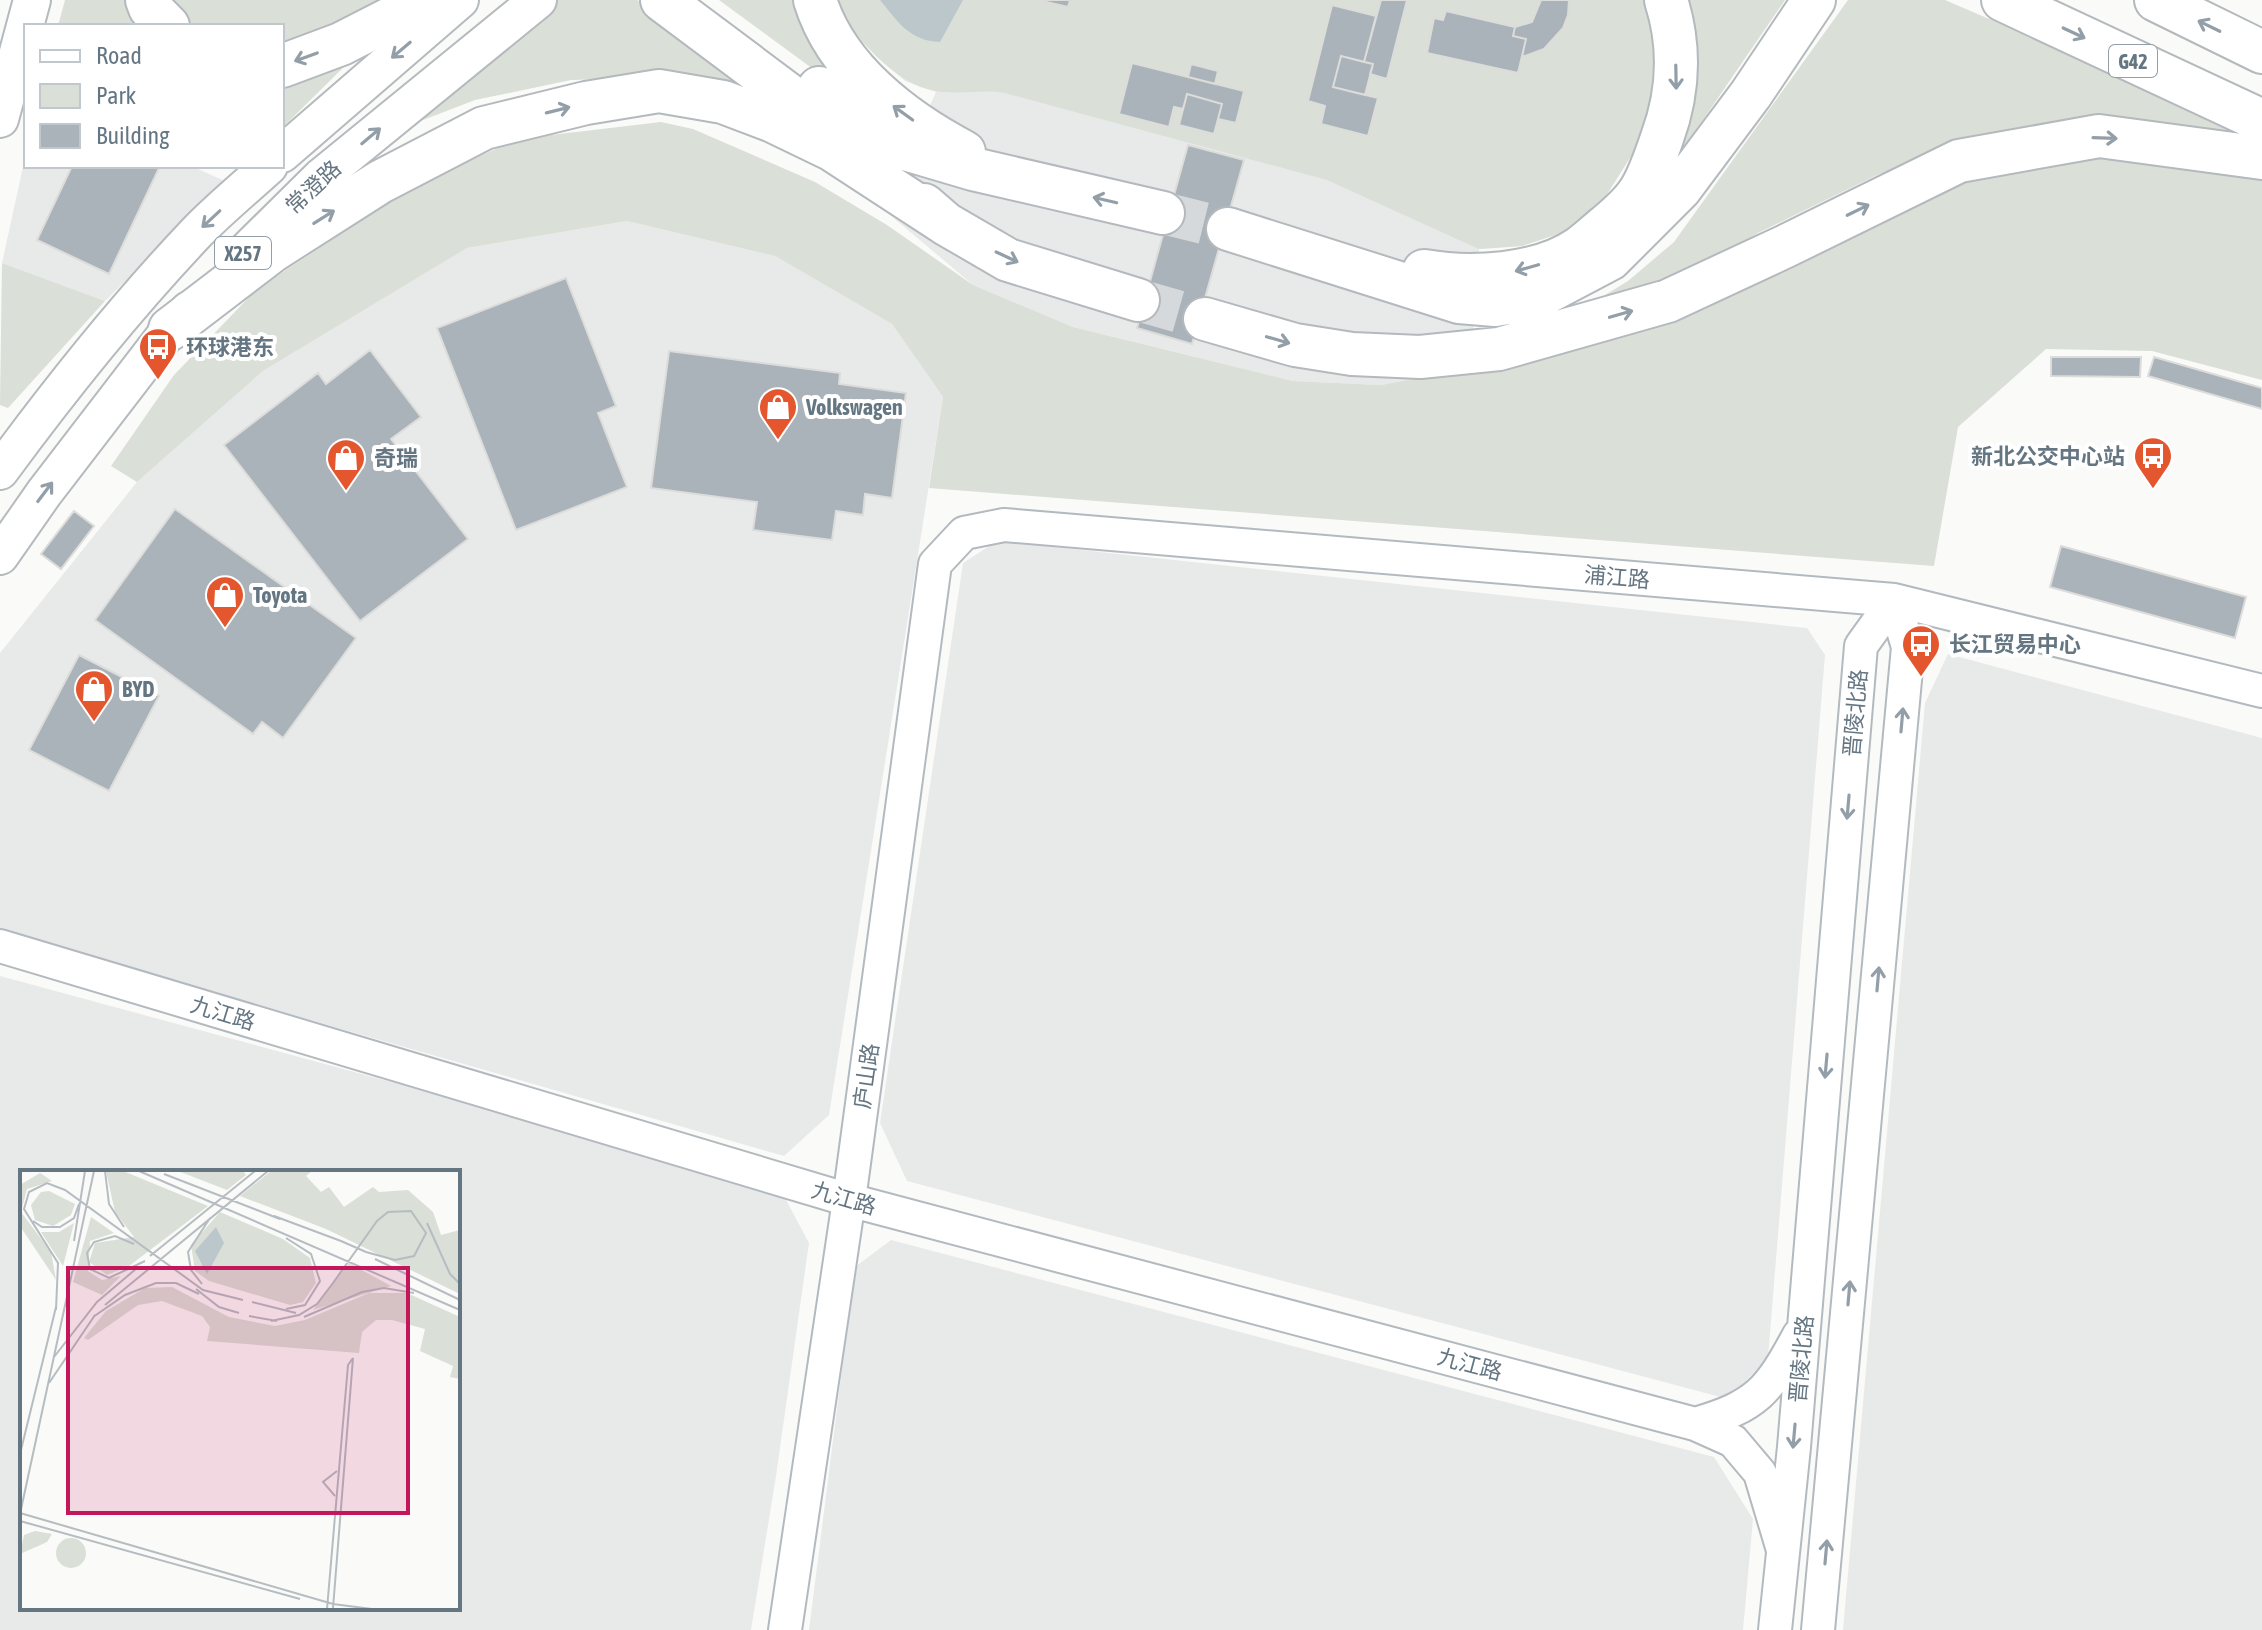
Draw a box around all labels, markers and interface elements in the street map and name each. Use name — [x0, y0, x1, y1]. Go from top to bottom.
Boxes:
one-way arrow — [2197, 18, 2221, 33]
legend — [24, 24, 284, 168]
one-way arrow — [2062, 26, 2086, 41]
one-way arrow — [391, 41, 411, 59]
text: Road — [96, 42, 142, 69]
road number: G42 — [2109, 45, 2157, 77]
one-way arrow — [294, 51, 319, 65]
one-way arrow — [1668, 63, 1684, 90]
text: Park — [96, 82, 137, 109]
one-way arrow — [545, 101, 571, 116]
one-way arrow — [893, 104, 914, 121]
text: Building — [96, 122, 170, 149]
one-way arrow — [360, 127, 380, 145]
one-way arrow — [2091, 130, 2117, 145]
street label: 常澄路 — [280, 155, 346, 219]
one-way arrow — [1092, 191, 1118, 206]
one-way arrow — [1846, 202, 1870, 218]
one-way arrow — [201, 209, 221, 228]
one-way arrow — [312, 209, 335, 225]
road number: X257 — [215, 237, 271, 269]
one-way arrow — [994, 251, 1018, 266]
one-way arrow — [1515, 261, 1541, 276]
one-way arrow — [1607, 306, 1633, 321]
bus stop icon: 环球港东 — [137, 326, 179, 381]
one-way arrow — [1264, 333, 1290, 348]
place label: 环球港东 — [186, 334, 274, 360]
shop icon: Volkswagen — [757, 386, 799, 441]
place label: Volkswagen — [805, 394, 903, 420]
bus stop icon: 新北公交中心站 — [2132, 435, 2174, 490]
shop icon: 奇瑞 — [325, 437, 367, 492]
place label: 新北公交中心站 — [1971, 443, 2125, 469]
place label: 奇瑞 — [374, 445, 418, 471]
one-way arrow — [37, 482, 54, 503]
street label: 浦江路 — [1583, 561, 1651, 593]
shop icon: Toyota — [204, 574, 246, 629]
place label: Toyota — [253, 582, 307, 608]
bus stop icon: 长江贸易中心 — [1900, 623, 1942, 678]
place label: 长江贸易中心 — [1949, 631, 2081, 657]
shop icon: BYD — [73, 668, 115, 723]
street label: 晋陵北路 — [1838, 668, 1872, 758]
place label: BYD — [122, 676, 155, 702]
one-way arrow — [1894, 707, 1909, 734]
one-way arrow — [1840, 793, 1855, 820]
one-way arrow — [1871, 966, 1886, 993]
street label: 九江路 — [188, 991, 258, 1035]
street label: 庐山路 — [849, 1042, 883, 1110]
one-way arrow — [1818, 1052, 1833, 1079]
inset map — [20, 1170, 460, 1610]
street label: 九江路 — [809, 1176, 879, 1220]
one-way arrow — [1842, 1280, 1857, 1307]
street label: 晋陵北路 — [1784, 1314, 1818, 1404]
street label: 九江路 — [1435, 1343, 1505, 1385]
one-way arrow — [1787, 1422, 1802, 1449]
one-way arrow — [1818, 1539, 1833, 1566]

